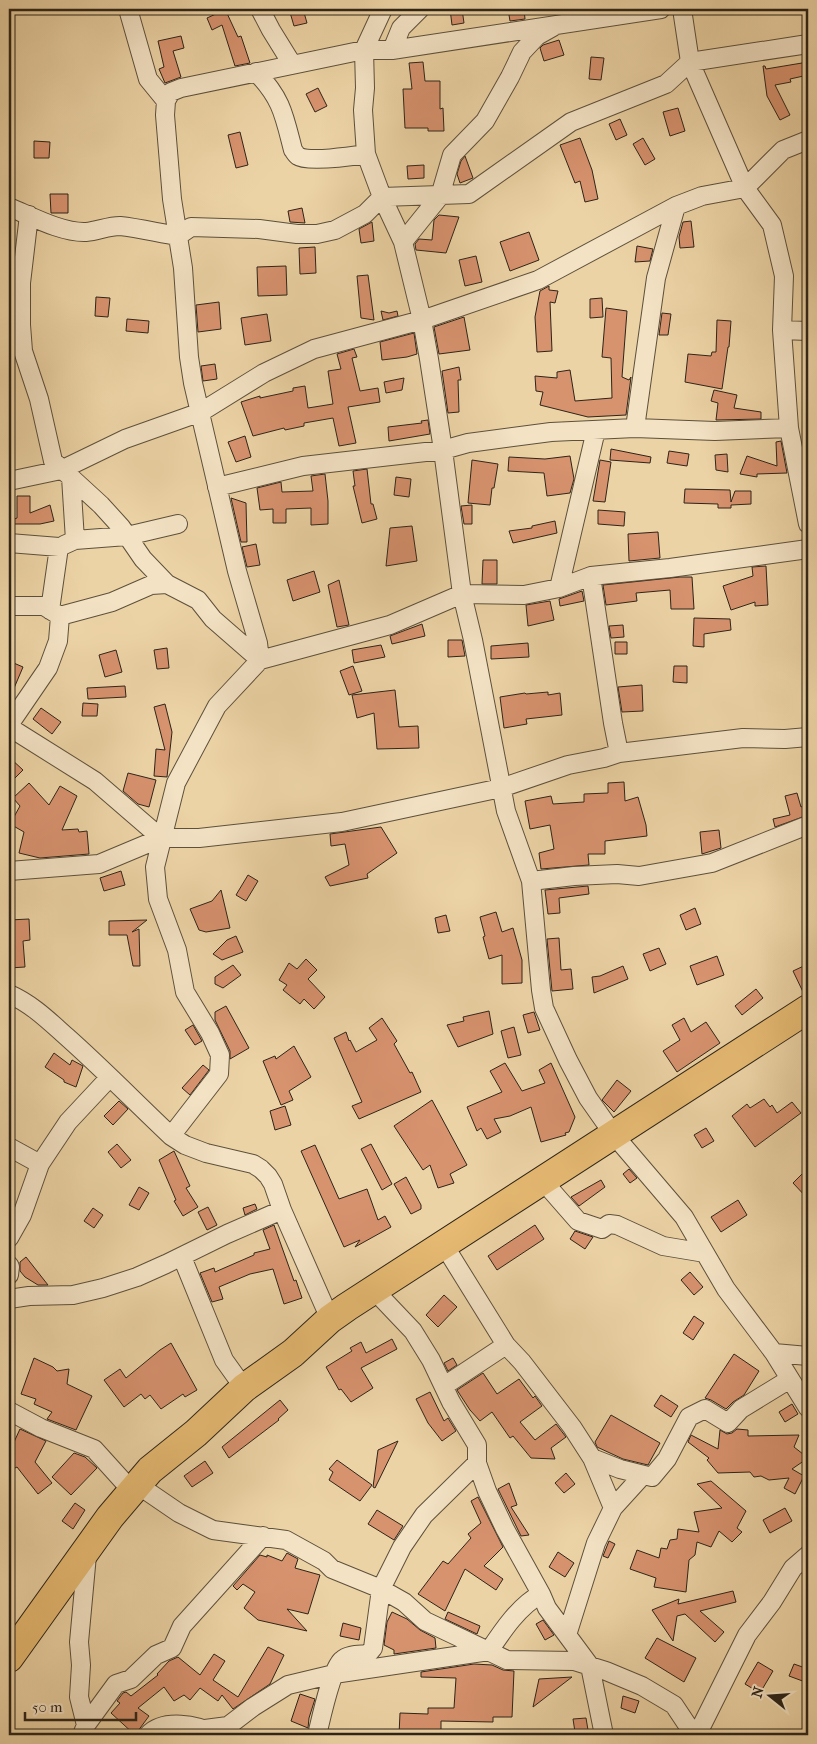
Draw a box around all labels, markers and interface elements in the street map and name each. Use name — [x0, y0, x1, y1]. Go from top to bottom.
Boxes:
north arrow — [744, 1672, 794, 1722]
text: N — [748, 1684, 768, 1700]
scale bar — [25, 1689, 136, 1721]
text: 50 m — [32, 1698, 63, 1716]

